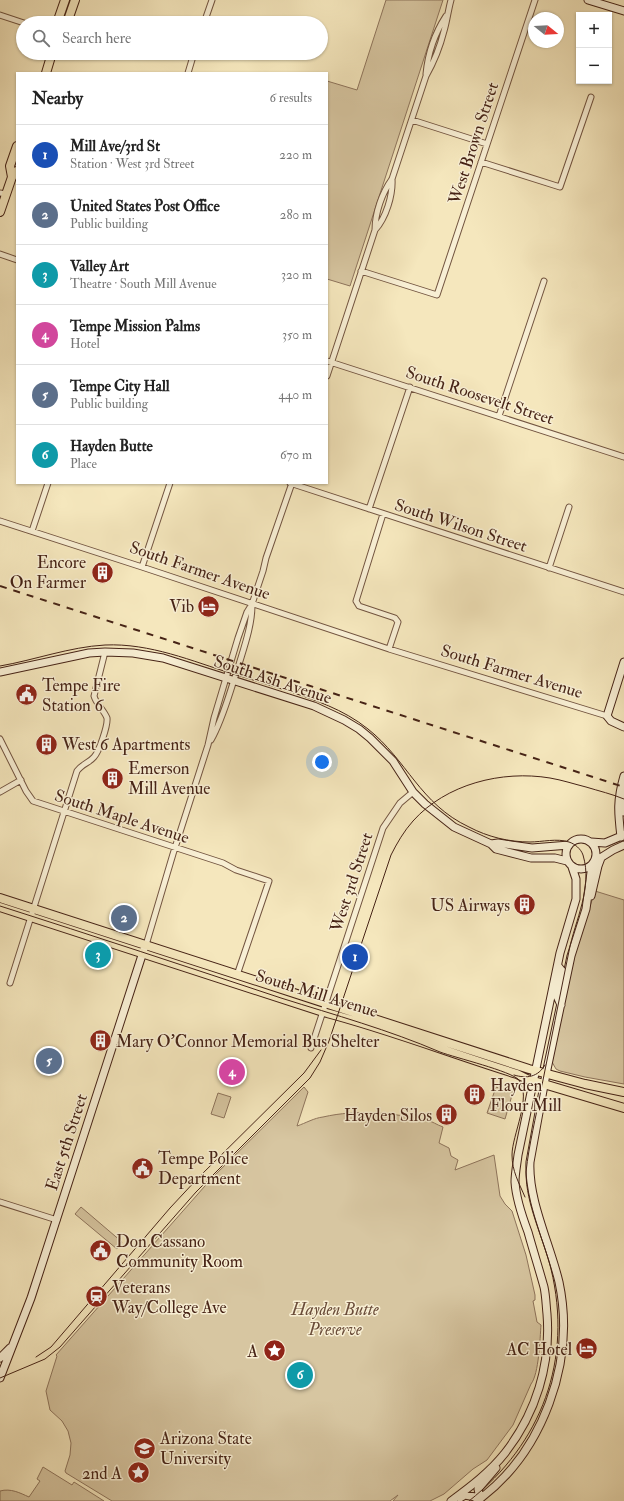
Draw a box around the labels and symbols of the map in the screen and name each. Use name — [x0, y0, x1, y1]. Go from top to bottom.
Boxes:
north arrow — [528, 12, 564, 48]
street label: West Brown Street — [444, 79, 503, 208]
street label: South Roosevelt Street — [403, 362, 557, 429]
street label: South Wilson Street — [392, 494, 530, 557]
street label: South Farmer Avenue — [127, 537, 273, 604]
place label: Encore On Farmer — [10, 552, 87, 593]
building icon: Encore On Farmer — [89, 559, 115, 585]
hotel icon: Vib — [196, 593, 222, 619]
place label: Vib — [169, 596, 194, 617]
street label: South Farmer Avenue — [438, 640, 585, 703]
street label: South Ash Avenue — [211, 651, 334, 708]
place label: Tempe Fire Station 6 — [42, 675, 120, 716]
public building icon: Tempe Fire Station 6 — [14, 682, 40, 708]
building icon: West 6 Apartments — [34, 731, 60, 757]
place label: West 6 Apartments — [61, 734, 191, 756]
your location — [312, 752, 332, 772]
place label: Emerson Mill Avenue — [128, 758, 210, 799]
building icon: Emerson Mill Avenue — [100, 765, 126, 791]
street label: South Maple Avenue — [52, 785, 192, 849]
street label: West 3rd Street — [325, 829, 378, 936]
building icon: US Airways — [512, 892, 538, 918]
place label: US Airways — [431, 895, 510, 917]
pin: 2 — [111, 903, 137, 933]
pin: 3 — [85, 940, 111, 970]
pin: 1 — [342, 942, 368, 972]
street label: South Mill Avenue — [253, 965, 381, 1022]
building icon: Mary O'Connor Memorial Bus Shelter — [87, 1028, 113, 1054]
place label: Mary O'Connor Memorial Bus Shelter — [116, 1031, 380, 1053]
pin: 5 — [36, 1046, 62, 1076]
pin: 4 — [219, 1057, 245, 1087]
place label: Hayden Flour Mill — [490, 1075, 562, 1116]
building icon: Hayden Flour Mill — [462, 1082, 488, 1108]
street label: East 5th Street — [41, 1091, 92, 1193]
building icon: Hayden Silos — [434, 1102, 460, 1128]
place label: Hayden Silos — [344, 1105, 432, 1127]
place label: Tempe Police Department — [158, 1148, 248, 1190]
public building icon: Tempe Police Department — [130, 1155, 156, 1181]
place label: Don Cassano Community Room — [116, 1231, 243, 1273]
public building icon: Don Cassano Community Room — [87, 1238, 113, 1264]
place label: Veterans Way/College Ave — [111, 1277, 227, 1319]
station icon: Veterans Way/College Ave — [84, 1284, 110, 1310]
park label: Hayden Butte Preserve — [290, 1299, 379, 1340]
hotel icon: AC Hotel — [574, 1336, 600, 1362]
place icon: A — [261, 1338, 287, 1364]
place label: AC Hotel — [506, 1339, 573, 1360]
place label: A — [246, 1341, 258, 1362]
pin: 6 — [287, 1360, 313, 1390]
place label: Arizona State University — [159, 1428, 252, 1470]
school or university icon: Arizona State University — [131, 1435, 157, 1461]
place icon: 2nd A — [125, 1460, 151, 1486]
place label: 2nd A — [82, 1463, 122, 1484]

